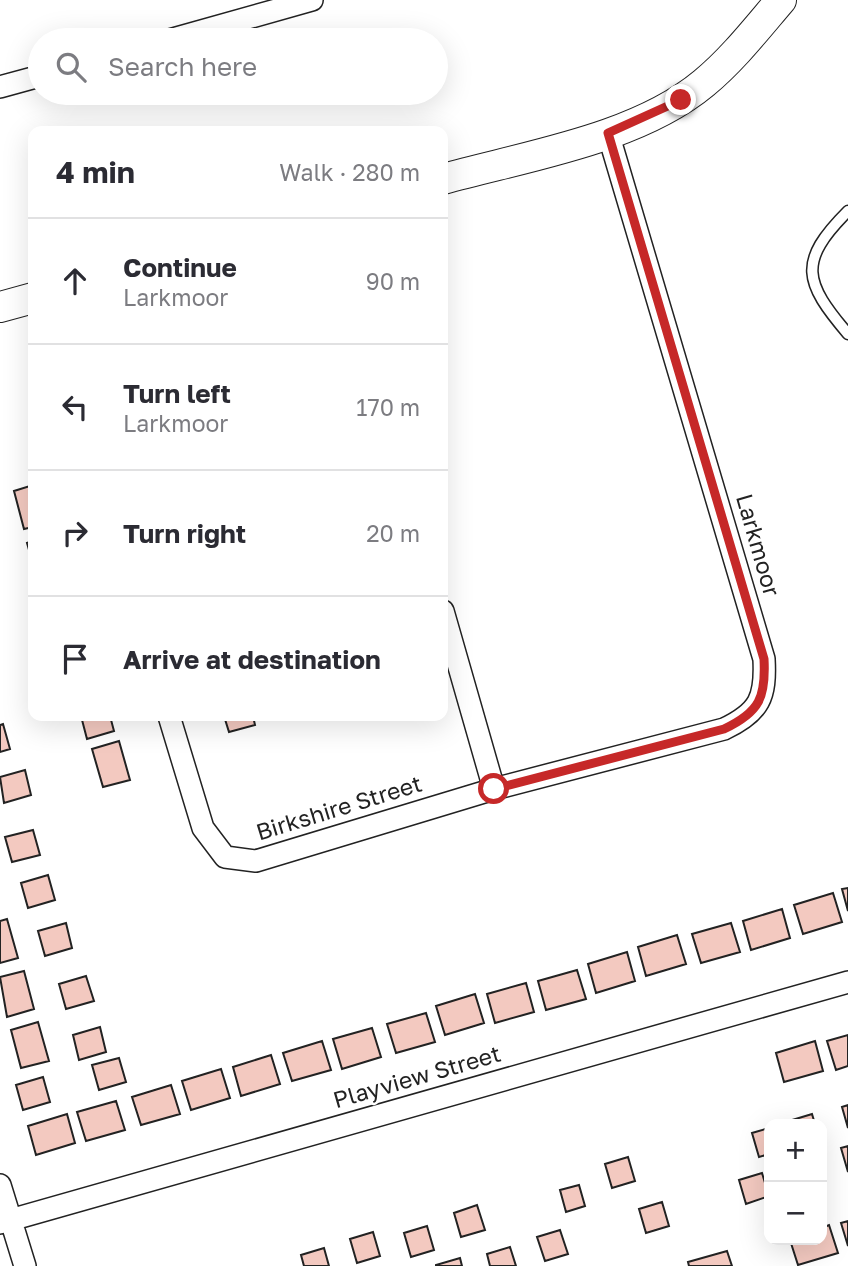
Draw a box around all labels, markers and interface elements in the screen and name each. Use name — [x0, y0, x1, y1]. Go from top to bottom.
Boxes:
search box — [28, 28, 448, 105]
icon: search — [52, 48, 90, 86]
text: Search here — [108, 51, 257, 82]
route end — [665, 84, 696, 115]
text: 4 min — [56, 154, 135, 190]
text: Walk · 280 m — [279, 158, 420, 186]
text: Continue — [123, 252, 237, 283]
icon: ahead — [56, 262, 94, 300]
text: 90 m — [366, 267, 420, 295]
text: Larkmoor — [123, 283, 228, 311]
text: Turn left — [123, 378, 231, 409]
icon: left — [56, 388, 94, 426]
text: 170 m — [356, 393, 420, 421]
text: Larkmoor — [123, 409, 228, 437]
street label: Larkmoor — [731, 490, 787, 599]
icon: right — [56, 514, 94, 552]
text: Turn right — [123, 518, 246, 549]
text: 20 m — [366, 519, 420, 547]
icon: arrive — [56, 640, 94, 678]
text: Arrive at destination — [123, 644, 381, 675]
street label: Birkshire Street — [252, 769, 425, 846]
route start — [478, 773, 509, 804]
street label: Playview Street — [330, 1039, 504, 1113]
map controls — [764, 1119, 827, 1245]
button: + — [764, 1119, 827, 1182]
button: − — [764, 1182, 827, 1245]

